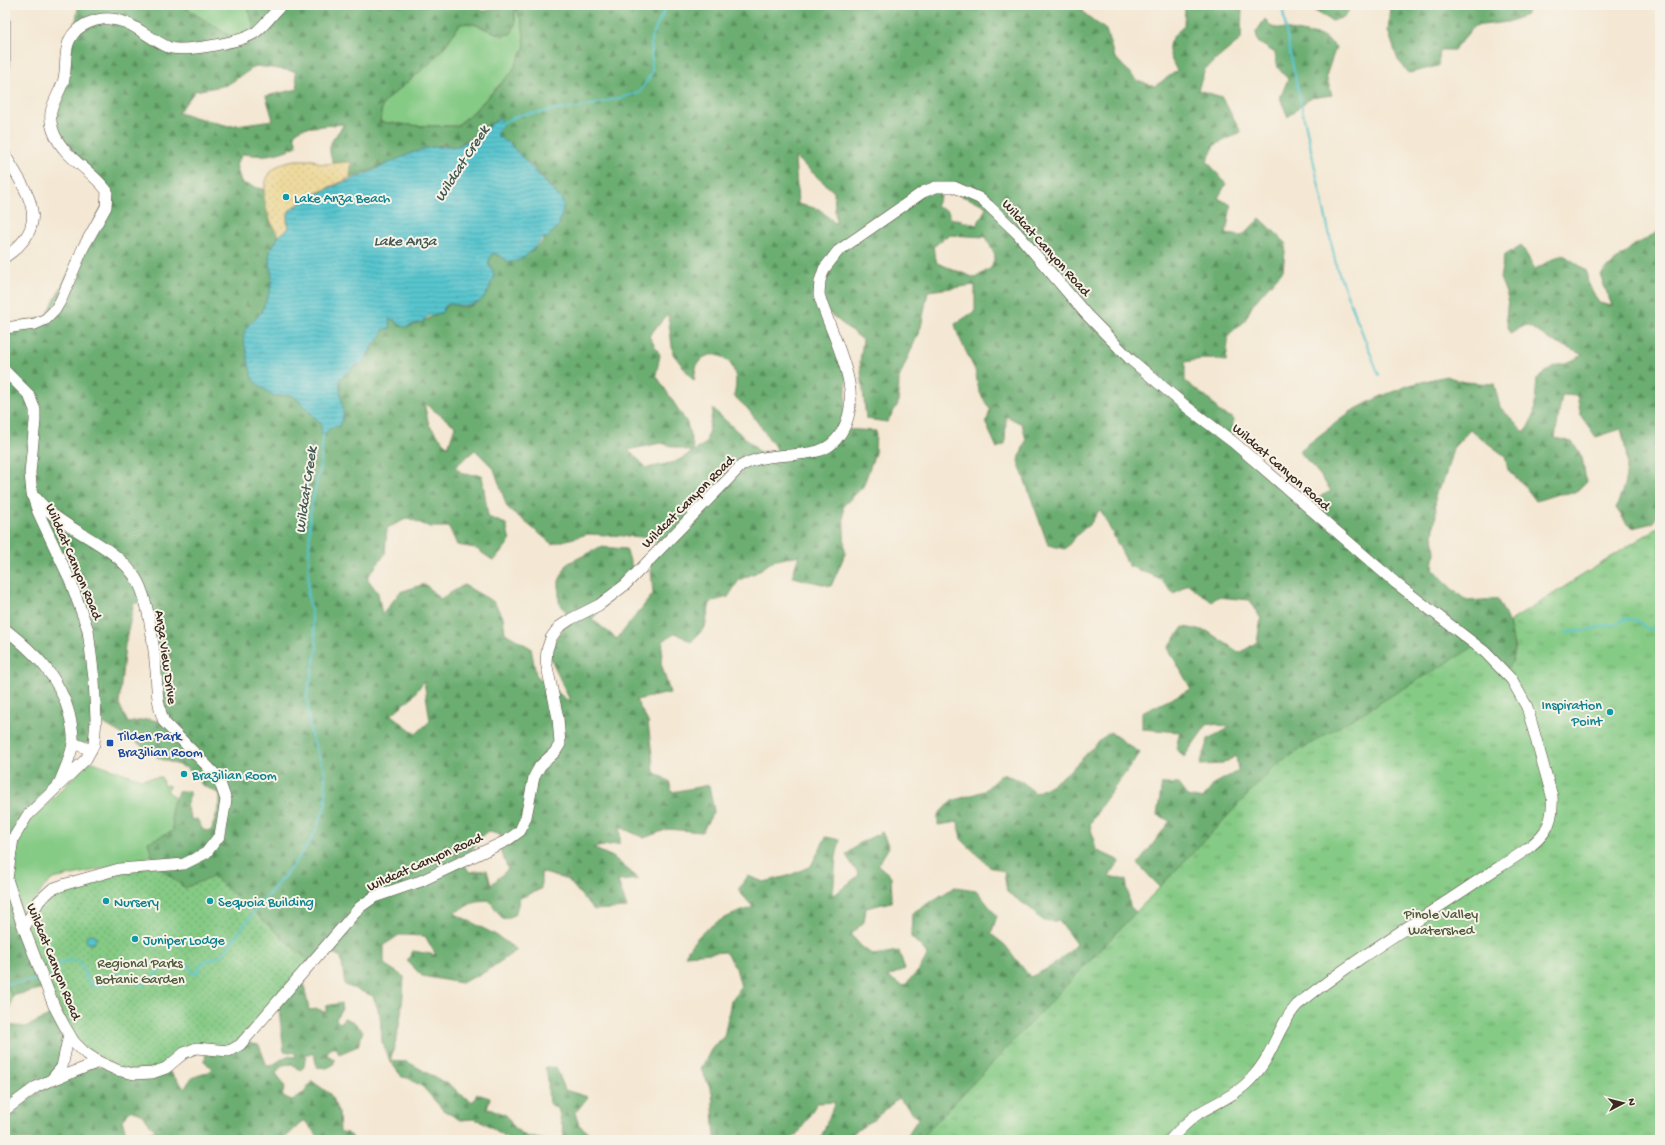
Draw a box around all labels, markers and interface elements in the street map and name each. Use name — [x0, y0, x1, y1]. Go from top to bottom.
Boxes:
water label: Wildcat Creek — [431, 122, 495, 205]
place label: Lake Anza Beach — [294, 191, 391, 208]
marker: Lake Anza Beach — [281, 192, 291, 202]
street label: Wildcat Canyon Road — [997, 197, 1094, 302]
water label: Lake Anza — [374, 233, 438, 251]
street label: Wildcat Canyon Road — [1228, 421, 1334, 516]
water label: Wildcat Creek — [292, 445, 322, 535]
street label: Wildcat Canyon Road — [639, 451, 740, 553]
street label: Wildcat Canyon Road — [41, 501, 106, 624]
street label: Anza View Drive — [150, 609, 180, 706]
place label: Inspiration Point — [1542, 698, 1603, 731]
marker: Inspiration Point — [1605, 707, 1615, 717]
place label: Tilden Park Brazilian Room — [117, 729, 203, 762]
marker: Tilden Park Brazilian Room — [105, 738, 115, 748]
place label: Brazilian Room — [191, 768, 277, 785]
marker: Brazilian Room — [179, 769, 189, 779]
street label: Wildcat Canyon Road — [365, 829, 487, 896]
place label: Nursery — [114, 895, 159, 912]
place label: Sequoia Building — [218, 895, 314, 912]
marker: Nursery — [101, 896, 111, 906]
marker: Sequoia Building — [205, 896, 215, 906]
street label: Wildcat Canyon Road — [21, 901, 85, 1025]
park label: Pinole Valley Watershed — [1403, 907, 1478, 940]
place label: Juniper Lodge — [143, 933, 226, 950]
marker: Juniper Lodge — [130, 934, 140, 944]
park label: Regional Parks Botanic Garden — [94, 956, 185, 989]
north arrow — [1603, 1083, 1643, 1123]
text: N — [1625, 1098, 1637, 1106]

